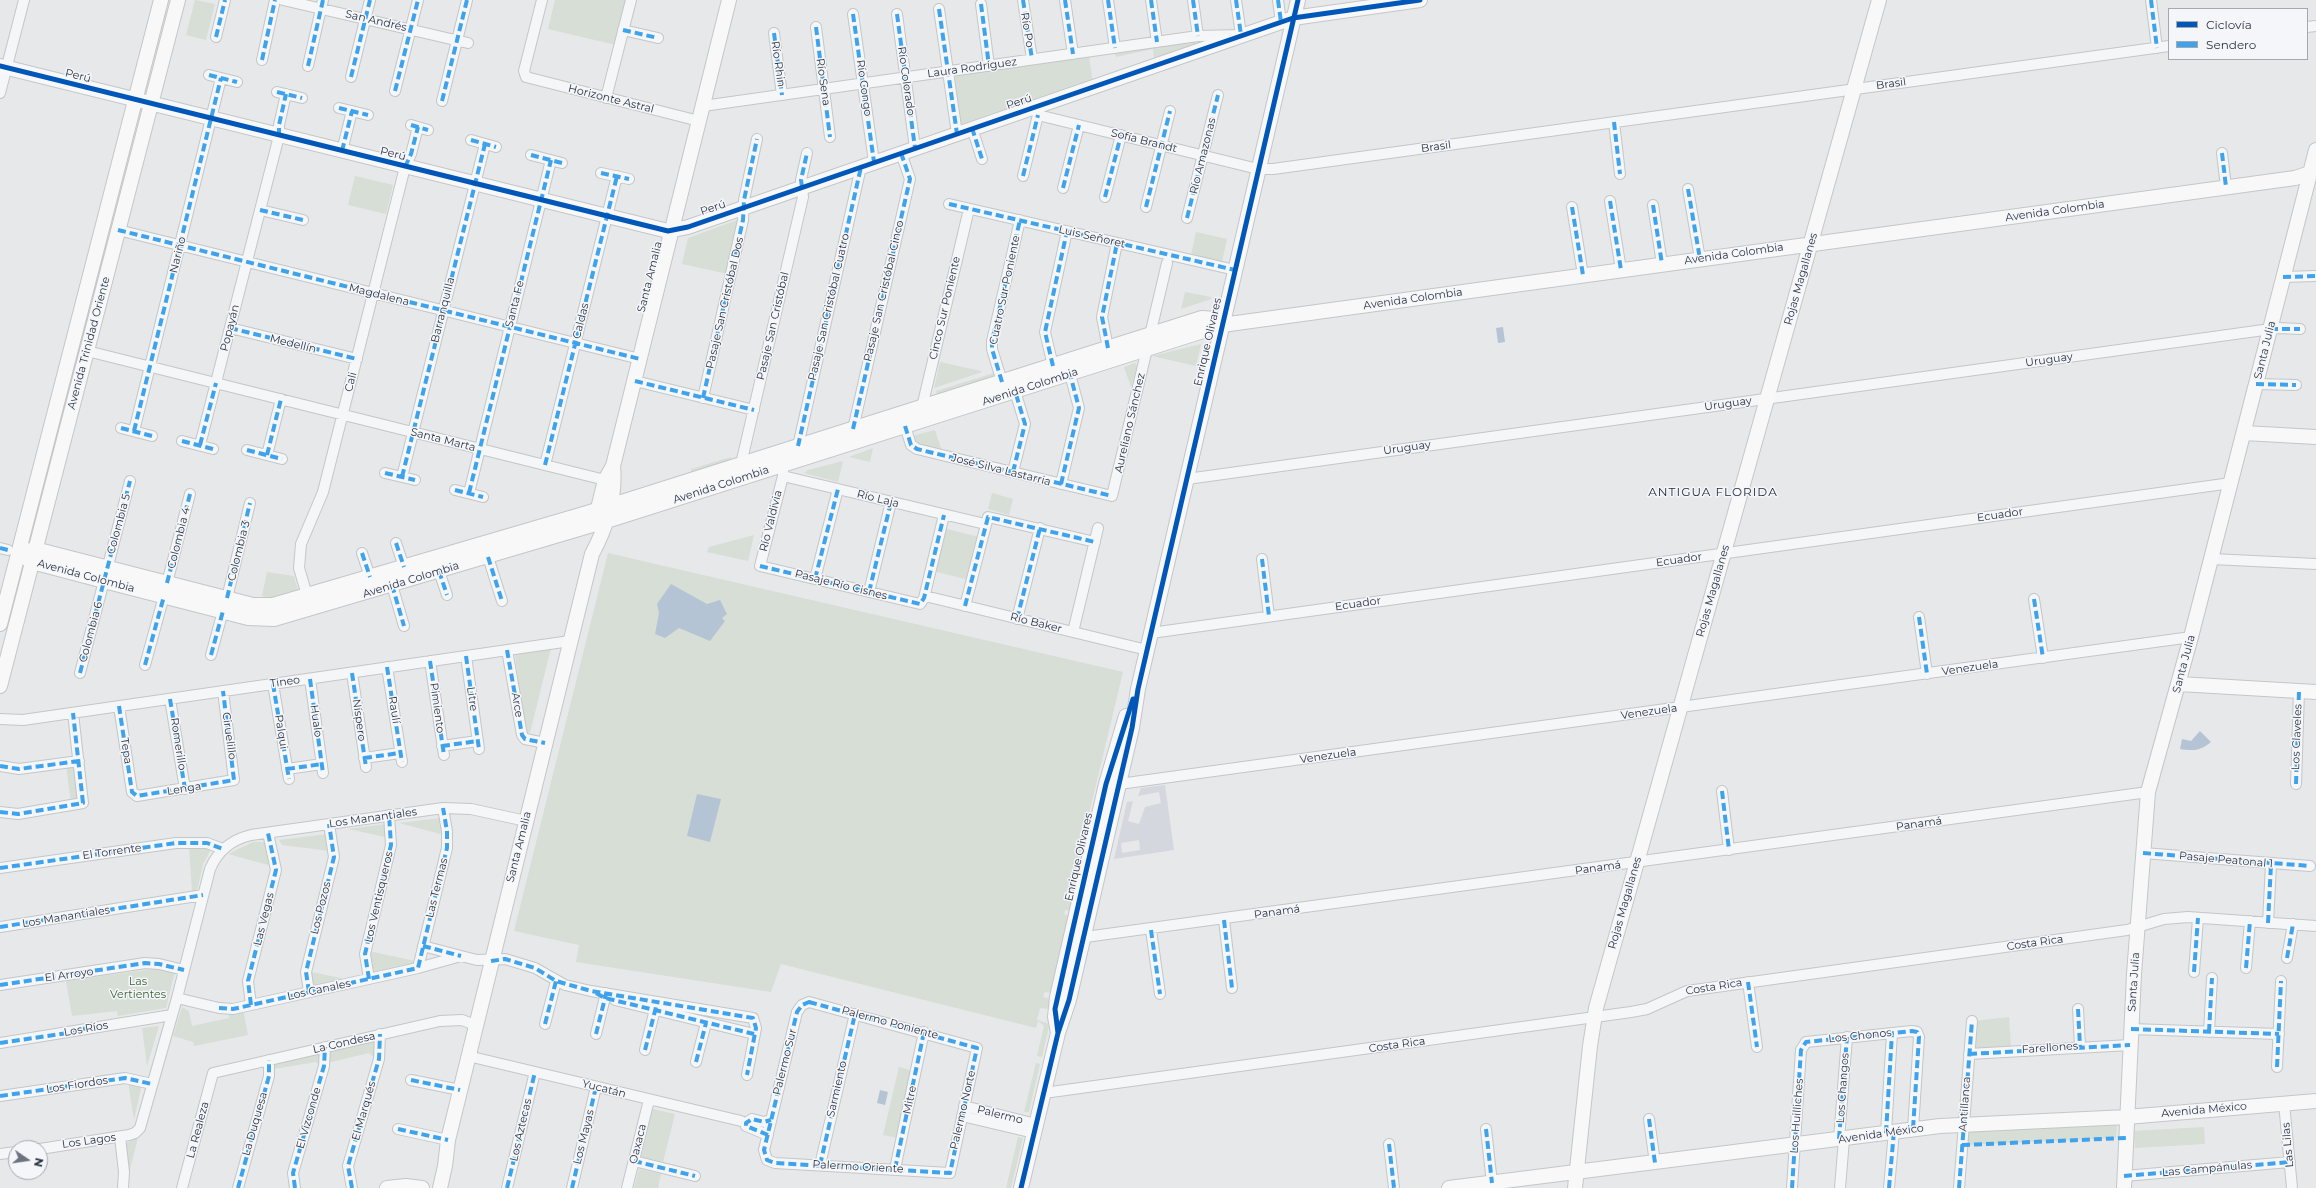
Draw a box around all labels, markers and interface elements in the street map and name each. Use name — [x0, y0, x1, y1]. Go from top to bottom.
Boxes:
street label: San Andrés — [344, 8, 408, 34]
legend — [2168, 8, 2308, 60]
street label: Río Po — [1018, 12, 1036, 48]
text: Ciclovía — [2206, 17, 2252, 32]
text: Sendero — [2206, 37, 2256, 52]
street label: Río Rhin — [768, 40, 788, 88]
street label: Río Colorado — [895, 46, 917, 116]
street label: Laura Rodríguez — [926, 55, 1018, 81]
street label: Río Sena — [813, 57, 833, 107]
street label: Río Congo — [853, 59, 875, 117]
street label: Perú — [64, 66, 92, 86]
street label: Brasil — [1875, 75, 1907, 93]
street label: Horizonte Astral — [567, 82, 655, 116]
street label: Perú — [1004, 91, 1034, 113]
street label: Río Amazonas — [1187, 116, 1219, 196]
street label: Sofía Brandt — [1110, 126, 1178, 156]
street label: Brasil — [1420, 138, 1452, 156]
street label: Perú — [379, 144, 407, 164]
street label: Perú — [698, 197, 728, 219]
street label: Avenida Colombia — [2004, 197, 2106, 225]
street label: Pasaje San Cristóbal Cinco — [861, 219, 907, 363]
street label: Luis Señoret — [1057, 223, 1127, 251]
street label: Rojas Magallanes — [1782, 231, 1820, 327]
street label: Pasaje San Cristóbal Cuatro — [806, 232, 852, 382]
street label: Cuatro Sur Poniente — [987, 234, 1023, 346]
street label: Nariño — [167, 235, 189, 275]
street label: Pasaje San Cristóbal Dos — [703, 236, 747, 370]
street label: Santa Amalia — [635, 240, 665, 314]
street label: Avenida Colombia — [1683, 240, 1785, 268]
street label: Cinco Sur Poniente — [927, 255, 963, 361]
street label: Pasaje San Cristóbal — [754, 271, 792, 381]
street label: Avenida Trinidad Oriente — [65, 275, 113, 411]
street label: Barranquilla — [428, 276, 458, 344]
street label: Santa Fe — [503, 279, 527, 329]
street label: Magdalena — [347, 281, 411, 309]
street label: Avenida Colombia — [1362, 285, 1464, 313]
street label: Enrique Olivares — [1191, 297, 1225, 387]
street label: Caldas — [570, 302, 592, 340]
street label: Popayán — [218, 303, 242, 353]
street label: Santa Julia — [2251, 319, 2279, 381]
street label: Medellín — [268, 332, 318, 356]
street label: Uruguay — [2024, 350, 2074, 370]
street label: Avenida Colombia — [980, 365, 1080, 409]
street label: Cali — [342, 371, 360, 393]
street label: Aureliano Sánchez — [1112, 372, 1148, 474]
street label: Uruguay — [1703, 394, 1753, 414]
street label: Santa Marta — [409, 426, 477, 454]
street label: Uruguay — [1382, 438, 1432, 458]
street label: José Silva Lastarria — [950, 451, 1052, 489]
street label: Avenida Colombia — [671, 463, 771, 507]
district label: ANTIGUA FLORIDA — [1648, 485, 1778, 499]
street label: Río Laja — [855, 487, 901, 511]
street label: Río Valdivia — [757, 489, 785, 553]
street label: Colombia 5 — [105, 492, 133, 556]
street label: Ecuador — [1976, 505, 2024, 525]
street label: Colombia 4 — [165, 506, 193, 570]
street label: Colombia 3 — [225, 519, 253, 583]
street label: Rojas Magallanes — [1694, 543, 1732, 639]
street label: Ecuador — [1655, 550, 1703, 570]
street label: Avenida Colombia — [36, 557, 136, 595]
street label: Avenida Colombia — [361, 559, 461, 601]
street label: Pasaje Río Cisnes — [793, 567, 889, 603]
street label: Ecuador — [1334, 594, 1382, 614]
street label: Colombia 6 — [77, 600, 105, 664]
street label: Río Baker — [1009, 610, 1063, 636]
street label: Santa Julia — [2170, 633, 2198, 695]
street label: Venezuela — [1941, 658, 1999, 678]
street label: Tineo — [269, 673, 301, 691]
street label: Pimiento — [427, 682, 447, 734]
street label: Litre — [464, 686, 480, 712]
street label: Arce — [508, 692, 526, 718]
street label: Raulí — [385, 695, 403, 725]
street label: Níspero — [350, 698, 368, 742]
street label: Venezuela — [1620, 702, 1678, 722]
street label: Hualo — [307, 704, 325, 738]
street label: Los Claveles — [2289, 704, 2305, 770]
street label: Ciruelillo — [219, 711, 239, 761]
street label: Palqui — [272, 714, 290, 750]
street label: Romerillo — [167, 717, 189, 771]
street label: Tepa — [117, 737, 135, 765]
street label: Venezuela — [1299, 746, 1357, 766]
street label: Lenga — [166, 780, 202, 798]
street label: Los Manantiales — [328, 805, 418, 831]
street label: Santa Amalia — [504, 810, 534, 884]
street label: Enrique Olivares — [1062, 812, 1096, 902]
street label: Panamá — [1895, 814, 1943, 834]
street label: El Torrente — [82, 841, 142, 863]
street label: Pasaje Peatonal 1 — [2178, 849, 2274, 871]
street label: Los Ventisqueros — [362, 850, 396, 944]
street label: Rojas Magallanes — [1606, 855, 1644, 951]
street label: Las Termas — [423, 857, 451, 919]
street label: Panamá — [1574, 858, 1622, 878]
street label: Los Pozos — [308, 880, 334, 936]
street label: Las Vegas — [251, 891, 277, 947]
street label: Panamá — [1253, 902, 1301, 922]
street label: Los Manantiales — [21, 904, 111, 930]
street label: Costa Rica — [2006, 932, 2064, 954]
street label: Santa Julia — [2125, 952, 2143, 1012]
street label: El Arroyo — [44, 965, 94, 985]
park label: Las Vertientes — [110, 975, 166, 1001]
street label: Costa Rica — [1685, 976, 1743, 998]
street label: Los Canales — [286, 977, 352, 1003]
street label: Palermo Poniente — [840, 1004, 940, 1042]
street label: Los Ríos — [63, 1019, 109, 1039]
street label: Los Chonos — [1828, 1026, 1892, 1046]
street label: Palermo Sur — [770, 1027, 800, 1097]
street label: La Condesa — [311, 1029, 377, 1057]
street label: Costa Rica — [1368, 1034, 1426, 1056]
street label: Farellones — [2021, 1039, 2079, 1057]
street label: Los Changos — [1834, 1052, 1852, 1124]
street label: Sarmiento — [824, 1060, 850, 1118]
street label: Palermo Norte — [947, 1069, 979, 1151]
street label: Los Fiordos — [45, 1074, 109, 1096]
street label: Antillanca — [1956, 1076, 1974, 1132]
street label: Yucatán — [581, 1077, 627, 1101]
street label: Los Huilliches — [1788, 1078, 1806, 1154]
street label: El Marqués — [349, 1080, 379, 1142]
street label: Mitre — [901, 1085, 919, 1115]
street label: El Vizconde — [294, 1086, 324, 1150]
street label: La Duquesa — [240, 1091, 270, 1157]
street label: Los Aztecas — [507, 1097, 535, 1163]
street label: La Realeza — [184, 1100, 212, 1160]
street label: Avenida México — [2161, 1100, 2247, 1120]
street label: Palermo — [976, 1103, 1024, 1127]
street label: Los Mayas — [571, 1108, 597, 1166]
street label: Avenida México — [1837, 1121, 1925, 1147]
street label: Las Lilas — [2279, 1122, 2297, 1168]
street label: Oaxaca — [627, 1123, 649, 1165]
street label: Los Lagos — [61, 1131, 117, 1151]
north arrow — [8, 1140, 48, 1180]
text: N — [31, 1157, 47, 1168]
street label: Palermo Oriente — [812, 1158, 904, 1176]
street label: Las Campánulas — [2161, 1158, 2253, 1180]

